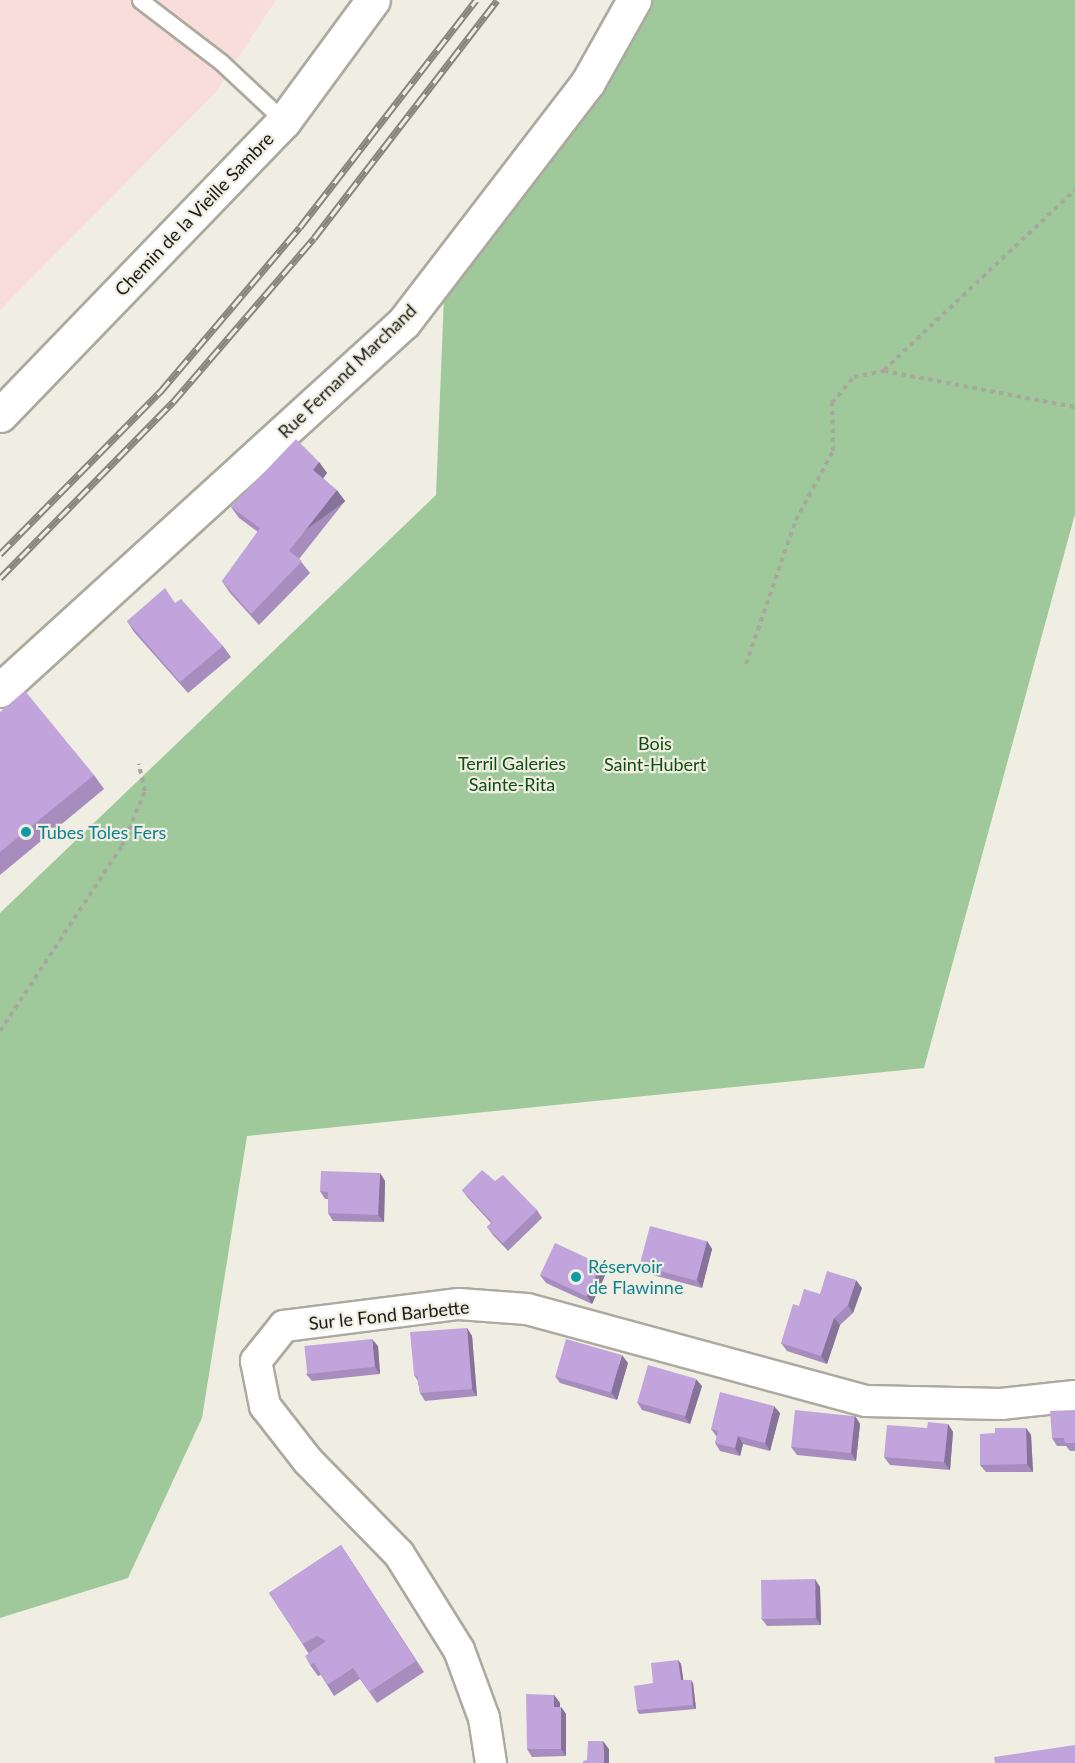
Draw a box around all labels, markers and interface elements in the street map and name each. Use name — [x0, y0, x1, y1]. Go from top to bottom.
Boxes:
street label: Chemin de la Vieille Sambre — [110, 128, 278, 300]
street label: Rue Fernand Marchand — [273, 299, 421, 443]
park label: Bois Saint-Hubert — [604, 733, 706, 776]
park label: Terril Galeries Sainte-Rita — [458, 753, 566, 795]
place label: Tubes Toles Fers — [38, 821, 167, 843]
marker: Tubes Toles Fers — [19, 825, 33, 839]
place label: Réservoir de Flawinne — [588, 1256, 683, 1298]
marker: Réservoir de Flawinne — [569, 1270, 583, 1284]
street label: Sur le Fond Barbette — [307, 1296, 471, 1334]

